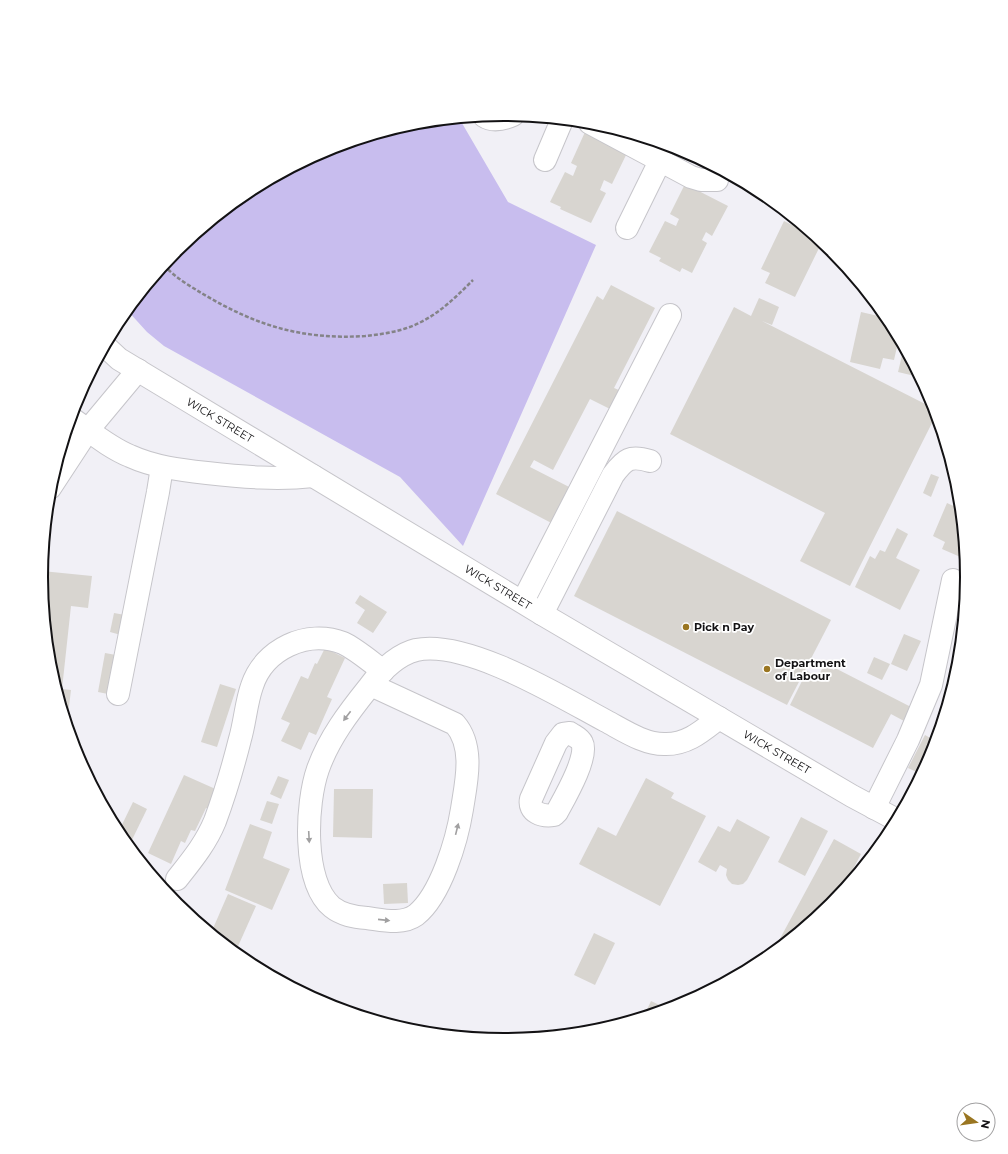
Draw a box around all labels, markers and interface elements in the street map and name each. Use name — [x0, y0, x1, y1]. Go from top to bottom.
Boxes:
street label: WICK STREET — [184, 394, 257, 446]
street label: WICK STREET — [462, 561, 535, 613]
place label: Pick n Pay — [694, 620, 754, 634]
marker: Pick n Pay — [681, 622, 691, 632]
place label: Department of Labour — [775, 656, 846, 683]
marker: Department of Labour — [762, 664, 772, 674]
one-way arrow — [343, 711, 351, 721]
street label: WICK STREET — [741, 727, 814, 777]
one-way arrow — [455, 823, 461, 836]
one-way arrow — [306, 831, 313, 843]
one-way arrow — [378, 917, 390, 923]
north arrow — [956, 1102, 996, 1142]
text: N — [978, 1118, 994, 1130]

